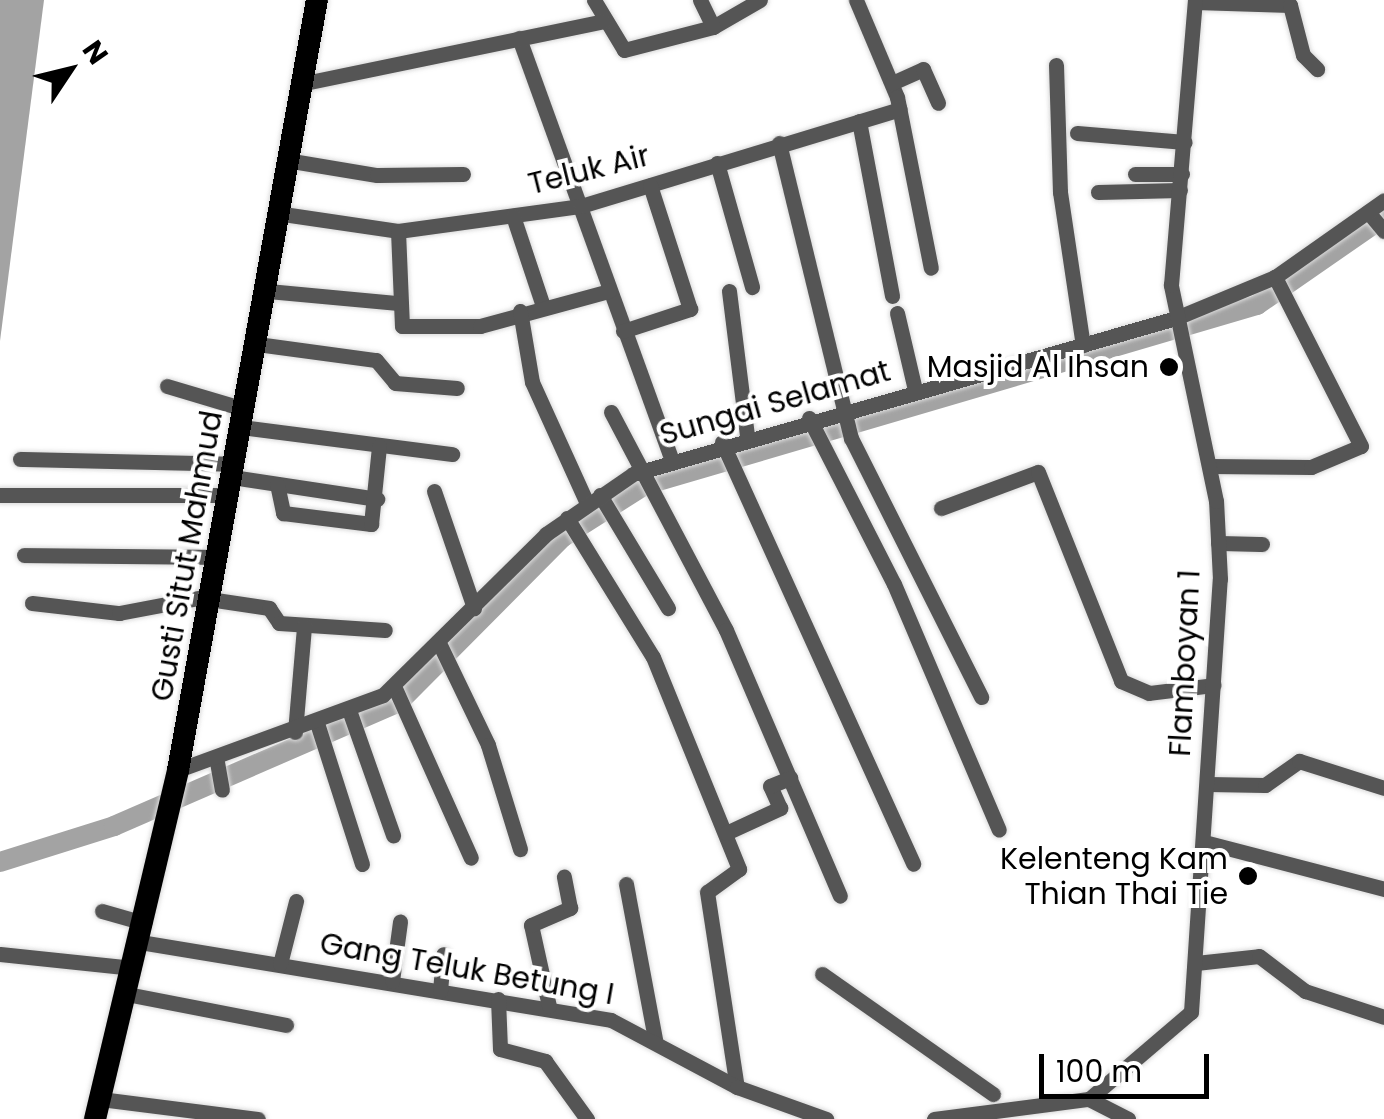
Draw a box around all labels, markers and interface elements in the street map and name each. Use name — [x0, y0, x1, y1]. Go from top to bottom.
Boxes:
north arrow — [20, 20, 120, 120]
text: N — [73, 33, 117, 72]
street label: Teluk Air — [525, 138, 653, 202]
place label: Masjid Al Ihsan — [927, 349, 1149, 385]
street label: Sungai Selamat — [656, 353, 894, 453]
marker: Masjid Al Ihsan — [1158, 356, 1180, 378]
street label: Gusti Situt Mahmud — [144, 408, 230, 704]
street label: Flamboyan 1 — [1162, 569, 1208, 757]
place label: Kelenteng Kam Thian Thai Tie — [1000, 841, 1228, 912]
marker: Kelenteng Kam Thian Thai Tie — [1237, 865, 1259, 887]
street label: Gang Teluk Betung I — [317, 925, 617, 1013]
scale bar — [1044, 1034, 1214, 1096]
text: 100 m — [1056, 1050, 1142, 1093]

